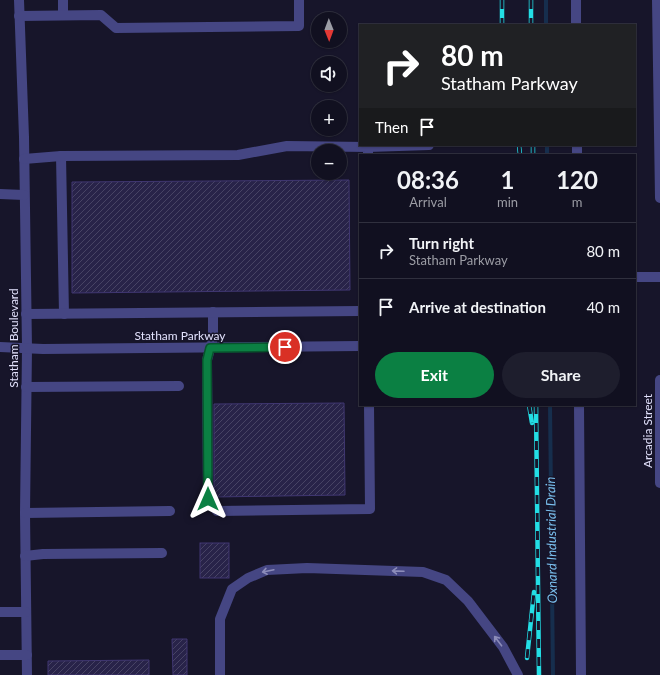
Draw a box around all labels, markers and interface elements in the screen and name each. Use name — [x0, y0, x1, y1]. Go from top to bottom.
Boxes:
north arrow — [311, 12, 347, 48]
map controls — [311, 12, 347, 180]
text: 80 m — [441, 38, 504, 72]
icon: right — [375, 40, 427, 92]
button: sound — [311, 56, 347, 92]
text: Statham Parkway — [441, 72, 578, 94]
button: + — [311, 100, 347, 136]
icon: arrive — [416, 116, 438, 138]
text: Then — [375, 118, 408, 136]
button: − — [311, 144, 347, 180]
text: 08:36 — [397, 165, 459, 194]
text: 1 — [501, 165, 515, 194]
text: 120 — [556, 165, 598, 194]
text: Arrival — [409, 194, 447, 210]
text: min — [497, 194, 518, 210]
text: m — [572, 194, 582, 210]
text: Turn right — [409, 234, 474, 252]
icon: right — [375, 240, 397, 262]
text: 80 m — [586, 242, 620, 260]
text: Statham Parkway — [409, 252, 508, 268]
street label: Statham Boulevard — [6, 288, 21, 388]
icon: arrive — [375, 296, 397, 318]
text: Arrive at destination — [409, 298, 546, 316]
text: 40 m — [586, 298, 620, 316]
street label: Statham Parkway — [134, 328, 226, 343]
pin — [268, 330, 302, 364]
icon: arrive — [274, 336, 296, 358]
button: Exit — [375, 352, 494, 398]
button: Share — [502, 352, 620, 398]
street label: Arcadia Street — [640, 393, 655, 468]
water label: Oxnard Industrial Drain — [542, 476, 560, 603]
position arrow — [187, 478, 229, 520]
one-way arrow — [262, 568, 275, 576]
one-way arrow — [392, 568, 405, 575]
one-way arrow — [494, 636, 503, 647]

